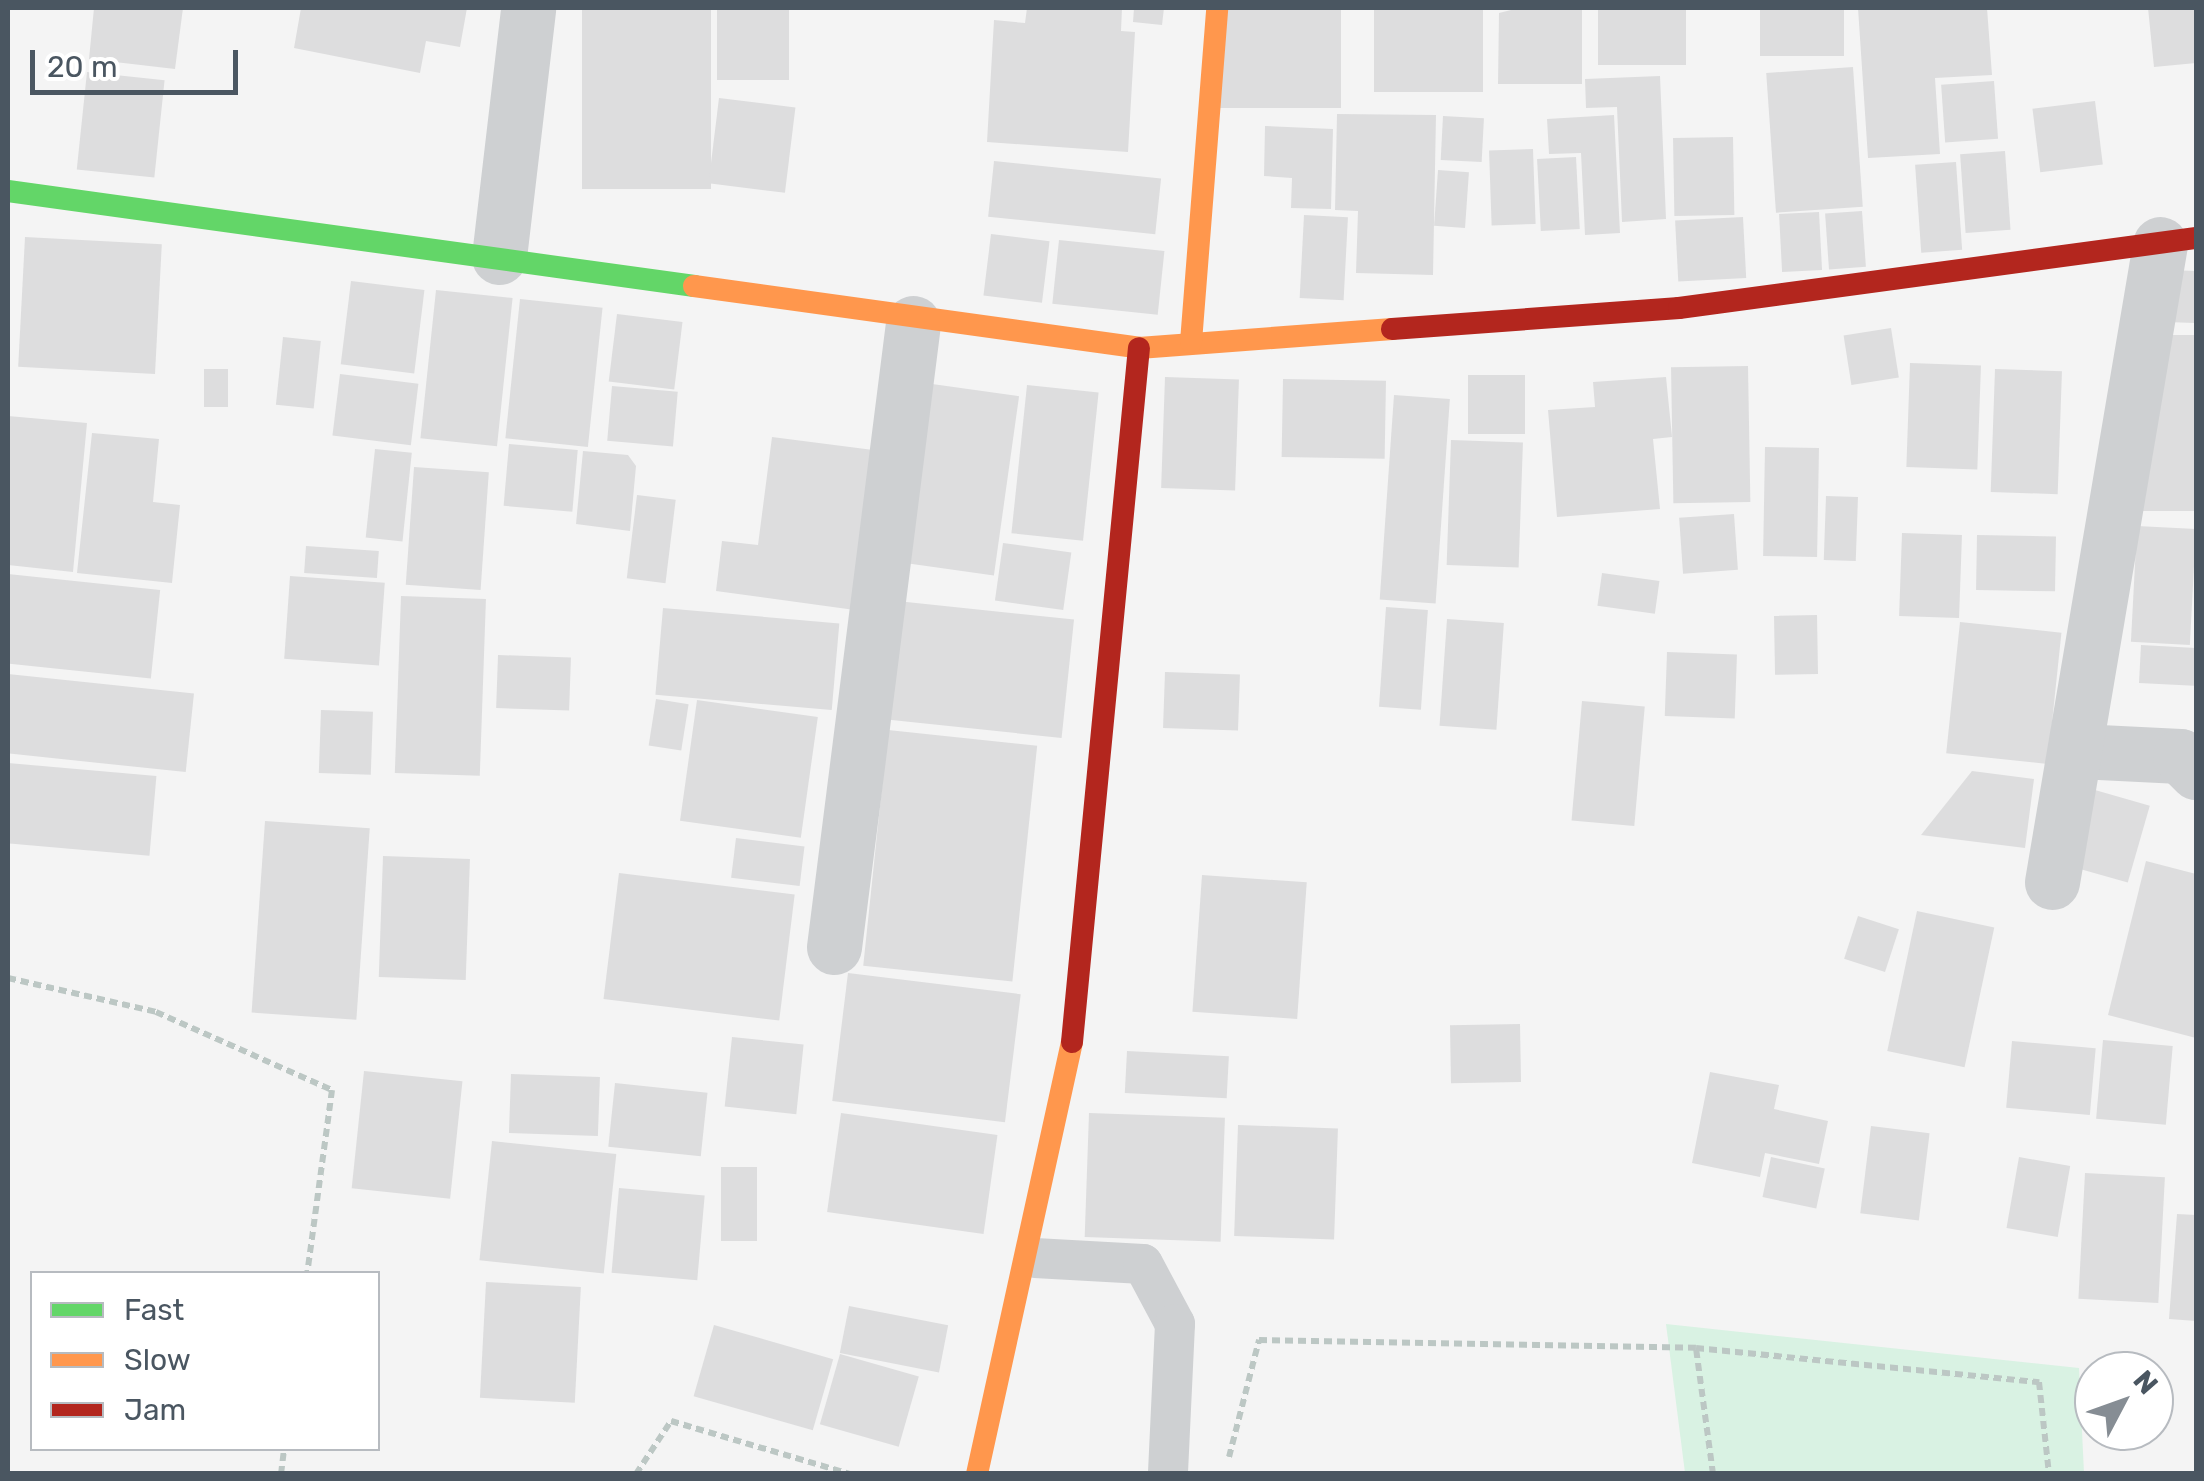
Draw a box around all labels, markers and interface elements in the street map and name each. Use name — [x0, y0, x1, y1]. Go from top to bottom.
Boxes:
scale bar — [35, 30, 242, 92]
text: 20 m — [47, 49, 118, 85]
legend — [30, 1271, 380, 1451]
text: Fast — [124, 1292, 184, 1328]
text: Slow — [124, 1342, 191, 1378]
north arrow — [2074, 1351, 2174, 1451]
text: N — [2126, 1364, 2165, 1401]
text: Jam — [124, 1392, 186, 1428]

